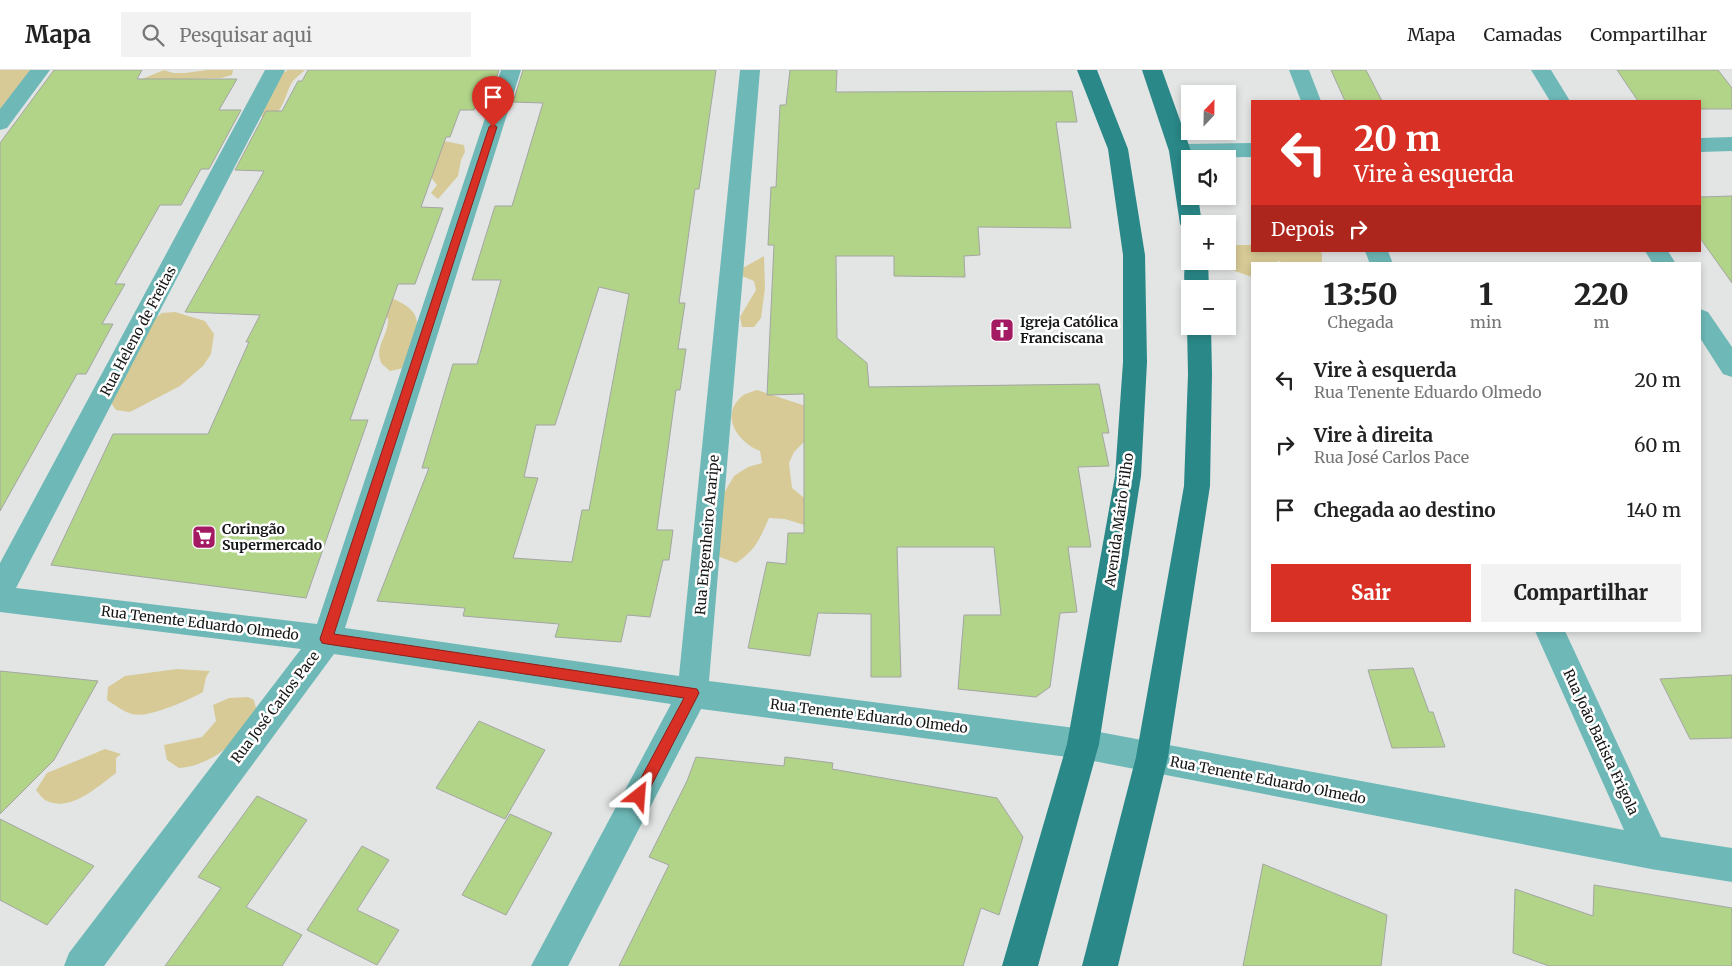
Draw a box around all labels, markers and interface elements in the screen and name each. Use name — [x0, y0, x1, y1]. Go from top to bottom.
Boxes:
search box — [121, 12, 471, 57]
text: Mapa — [25, 19, 91, 50]
icon: search — [139, 21, 167, 49]
text: Pesquisar aqui — [179, 23, 312, 47]
text: Mapa — [1407, 23, 1456, 46]
text: Camadas — [1484, 23, 1562, 46]
text: Compartilhar — [1590, 23, 1707, 46]
pin — [472, 76, 514, 127]
icon: arrive — [479, 83, 507, 111]
north arrow — [1181, 85, 1236, 140]
map controls — [1181, 85, 1236, 335]
text: 20 m — [1354, 117, 1441, 161]
icon: left — [1271, 120, 1336, 185]
button: sound — [1181, 150, 1236, 205]
text: Vire à esquerda — [1354, 160, 1514, 188]
button: + — [1181, 215, 1236, 270]
icon: right — [1344, 215, 1372, 243]
text: Depois — [1271, 217, 1334, 241]
street label: Rua Heleno de Freitas — [96, 263, 180, 399]
text: 13:50 — [1323, 275, 1398, 313]
text: 1 — [1479, 275, 1493, 313]
text: 220 — [1574, 275, 1629, 313]
button: − — [1181, 280, 1236, 335]
text: Chegada — [1328, 312, 1394, 332]
text: min — [1470, 312, 1502, 332]
text: m — [1593, 312, 1609, 332]
place label: Igreja Católica Franciscana — [1020, 313, 1118, 347]
church icon: Igreja Católica Franciscana — [989, 317, 1015, 343]
text: Vire à esquerda — [1314, 358, 1457, 382]
icon: left — [1271, 366, 1299, 394]
text: 20 m — [1634, 368, 1681, 392]
text: Rua Tenente Eduardo Olmedo — [1314, 382, 1542, 402]
text: Vire à direita — [1314, 423, 1433, 447]
icon: right — [1271, 431, 1299, 459]
text: 60 m — [1634, 433, 1681, 457]
text: Rua José Carlos Pace — [1314, 447, 1469, 467]
street label: Avenida Mário Filho — [1101, 452, 1137, 589]
street label: Rua Engenheiro Araripe — [691, 454, 723, 616]
icon: arrive — [1271, 496, 1299, 524]
text: Chegada ao destino — [1314, 498, 1496, 522]
text: 140 m — [1626, 498, 1681, 522]
place label: Coringão Supermercado — [222, 520, 322, 554]
supermarket icon: Coringão Supermercado — [191, 524, 217, 550]
button: Sair — [1271, 564, 1471, 622]
button: Compartilhar — [1481, 564, 1681, 622]
street label: Rua Tenente Eduardo Olmedo — [100, 602, 300, 644]
street label: Rua José Carlos Pace — [227, 647, 323, 767]
street label: Rua João Batista Frigola — [1559, 666, 1643, 818]
street label: Rua Tenente Eduardo Olmedo — [769, 695, 969, 737]
street label: Rua Tenente Eduardo Olmedo — [1169, 752, 1367, 808]
position arrow — [612, 769, 664, 821]

